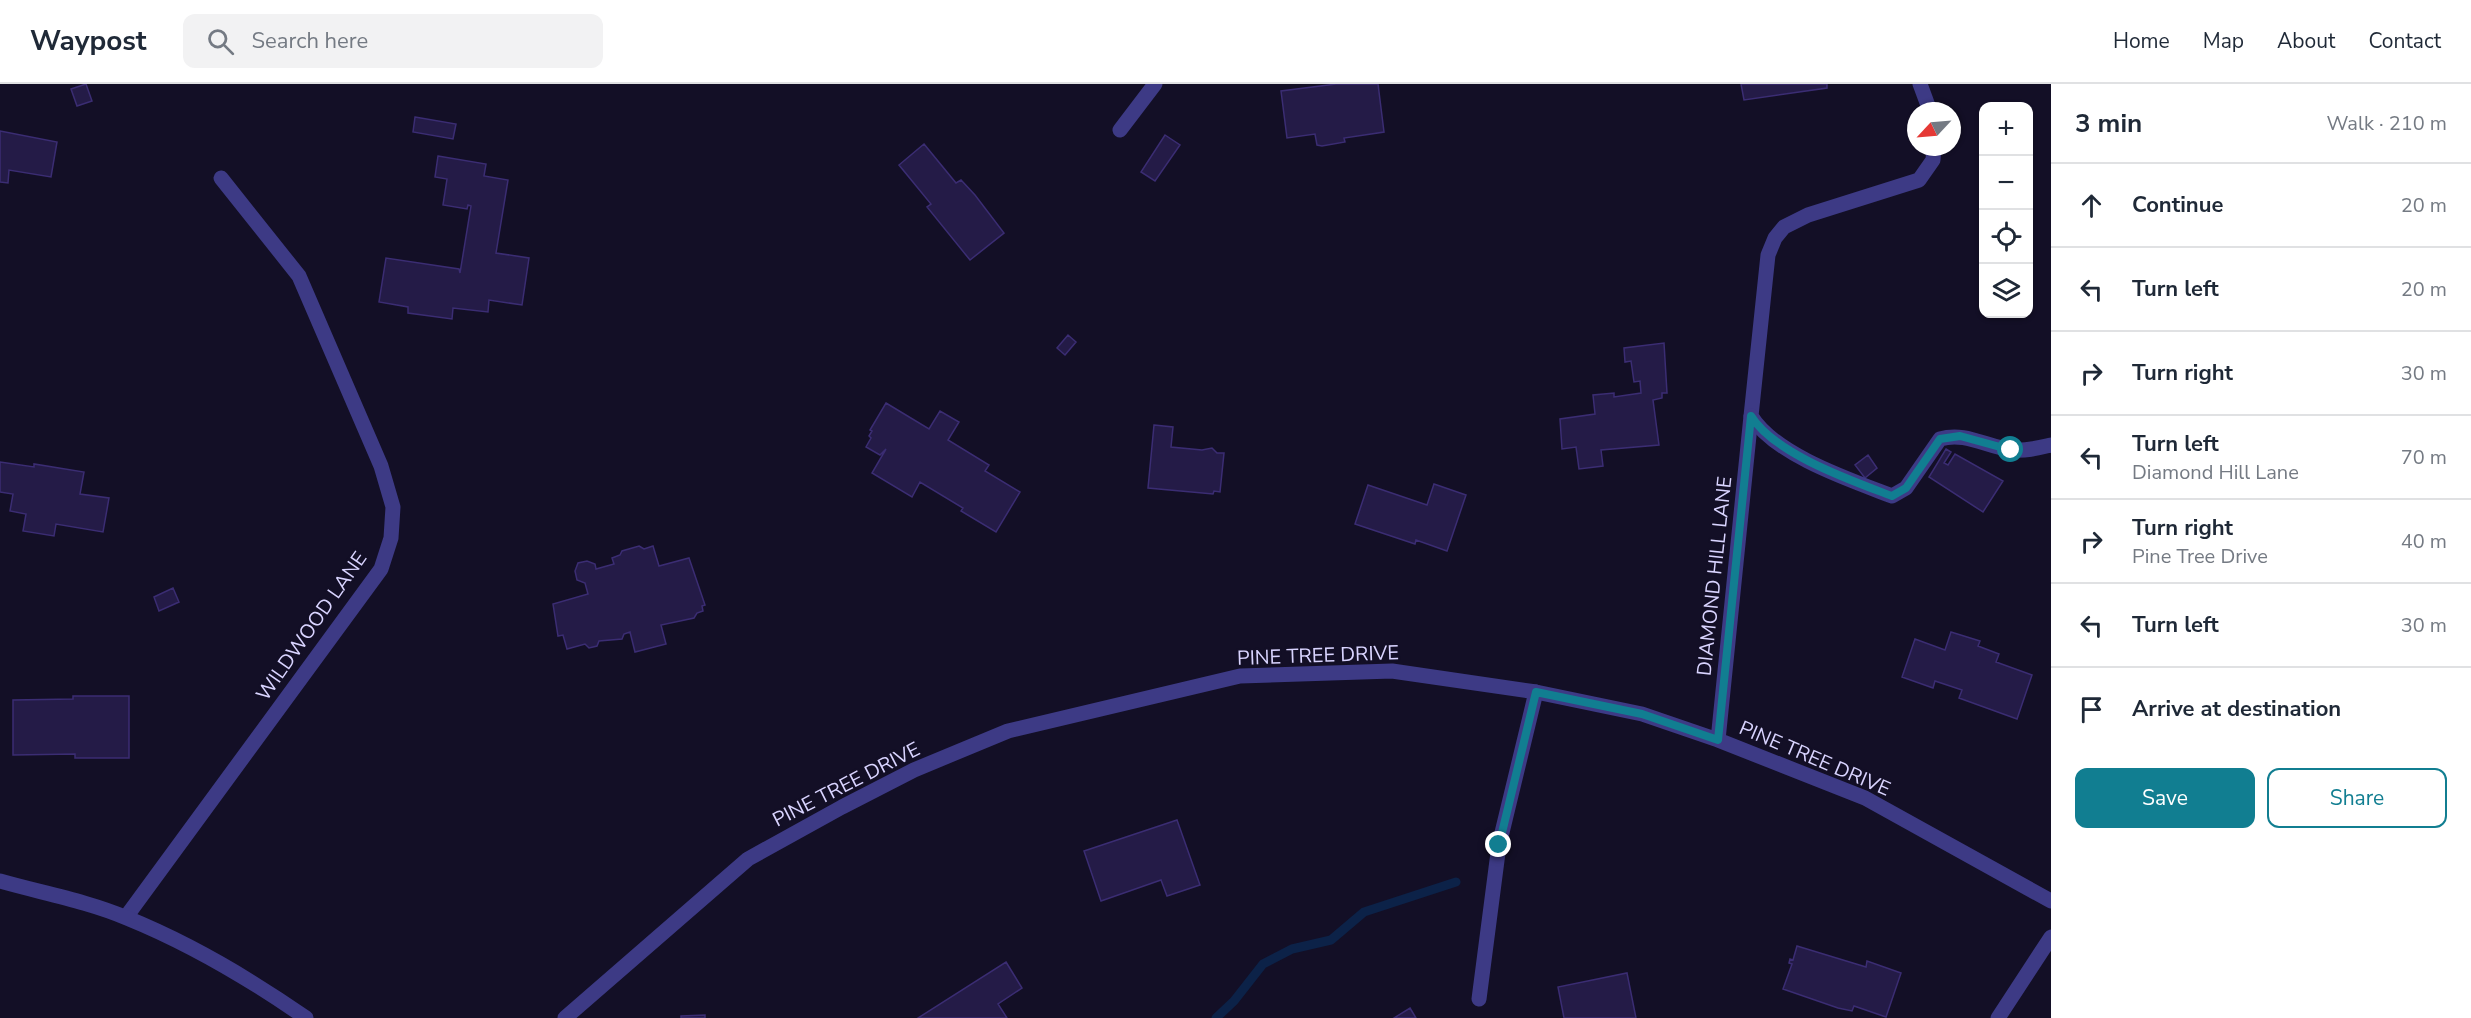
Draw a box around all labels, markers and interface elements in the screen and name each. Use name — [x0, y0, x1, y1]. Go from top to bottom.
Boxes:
search box — [183, 14, 603, 68]
text: Waypost — [30, 22, 147, 60]
icon: search — [204, 25, 237, 58]
text: Search here — [252, 26, 368, 56]
text: Home — [2113, 27, 2170, 55]
text: Map — [2203, 27, 2244, 55]
text: About — [2277, 27, 2335, 55]
text: Contact — [2368, 27, 2441, 55]
north arrow — [1907, 102, 1961, 156]
map controls — [1979, 102, 2033, 318]
button: + — [1979, 102, 2033, 156]
text: 3 min — [2075, 106, 2142, 141]
text: Walk · 210 m — [2327, 110, 2447, 137]
button: − — [1979, 156, 2033, 210]
icon: ahead — [2075, 189, 2108, 222]
text: Continue — [2132, 190, 2223, 220]
text: 20 m — [2401, 192, 2447, 219]
button: locate — [1979, 210, 2033, 264]
button: layers — [1979, 264, 2033, 318]
icon: left — [2075, 273, 2108, 306]
text: Turn left — [2132, 274, 2219, 304]
text: 20 m — [2401, 276, 2447, 303]
icon: right — [2075, 357, 2108, 390]
text: Turn right — [2132, 358, 2233, 388]
text: 30 m — [2401, 360, 2447, 387]
text: Turn left — [2132, 429, 2219, 459]
route start — [1997, 436, 2023, 462]
icon: left — [2075, 441, 2108, 474]
text: 70 m — [2401, 444, 2447, 471]
text: Diamond Hill Lane — [2132, 459, 2299, 486]
street label: DIAMOND HILL LANE — [1691, 475, 1738, 677]
text: Turn right — [2132, 513, 2233, 543]
icon: right — [2075, 525, 2108, 558]
text: 40 m — [2401, 528, 2447, 555]
text: Pine Tree Drive — [2132, 543, 2268, 570]
street label: WILDWOOD LANE — [250, 546, 373, 706]
icon: left — [2075, 609, 2108, 642]
text: Turn left — [2132, 610, 2219, 640]
text: 30 m — [2401, 612, 2447, 639]
street label: PINE TREE DRIVE — [1237, 639, 1399, 672]
icon: arrive — [2075, 693, 2108, 726]
text: Arrive at destination — [2132, 694, 2341, 724]
street label: PINE TREE DRIVE — [1735, 714, 1895, 803]
street label: PINE TREE DRIVE — [768, 736, 925, 833]
button: Save — [2075, 768, 2255, 828]
button: Share — [2267, 768, 2447, 828]
route end — [1485, 831, 1511, 857]

